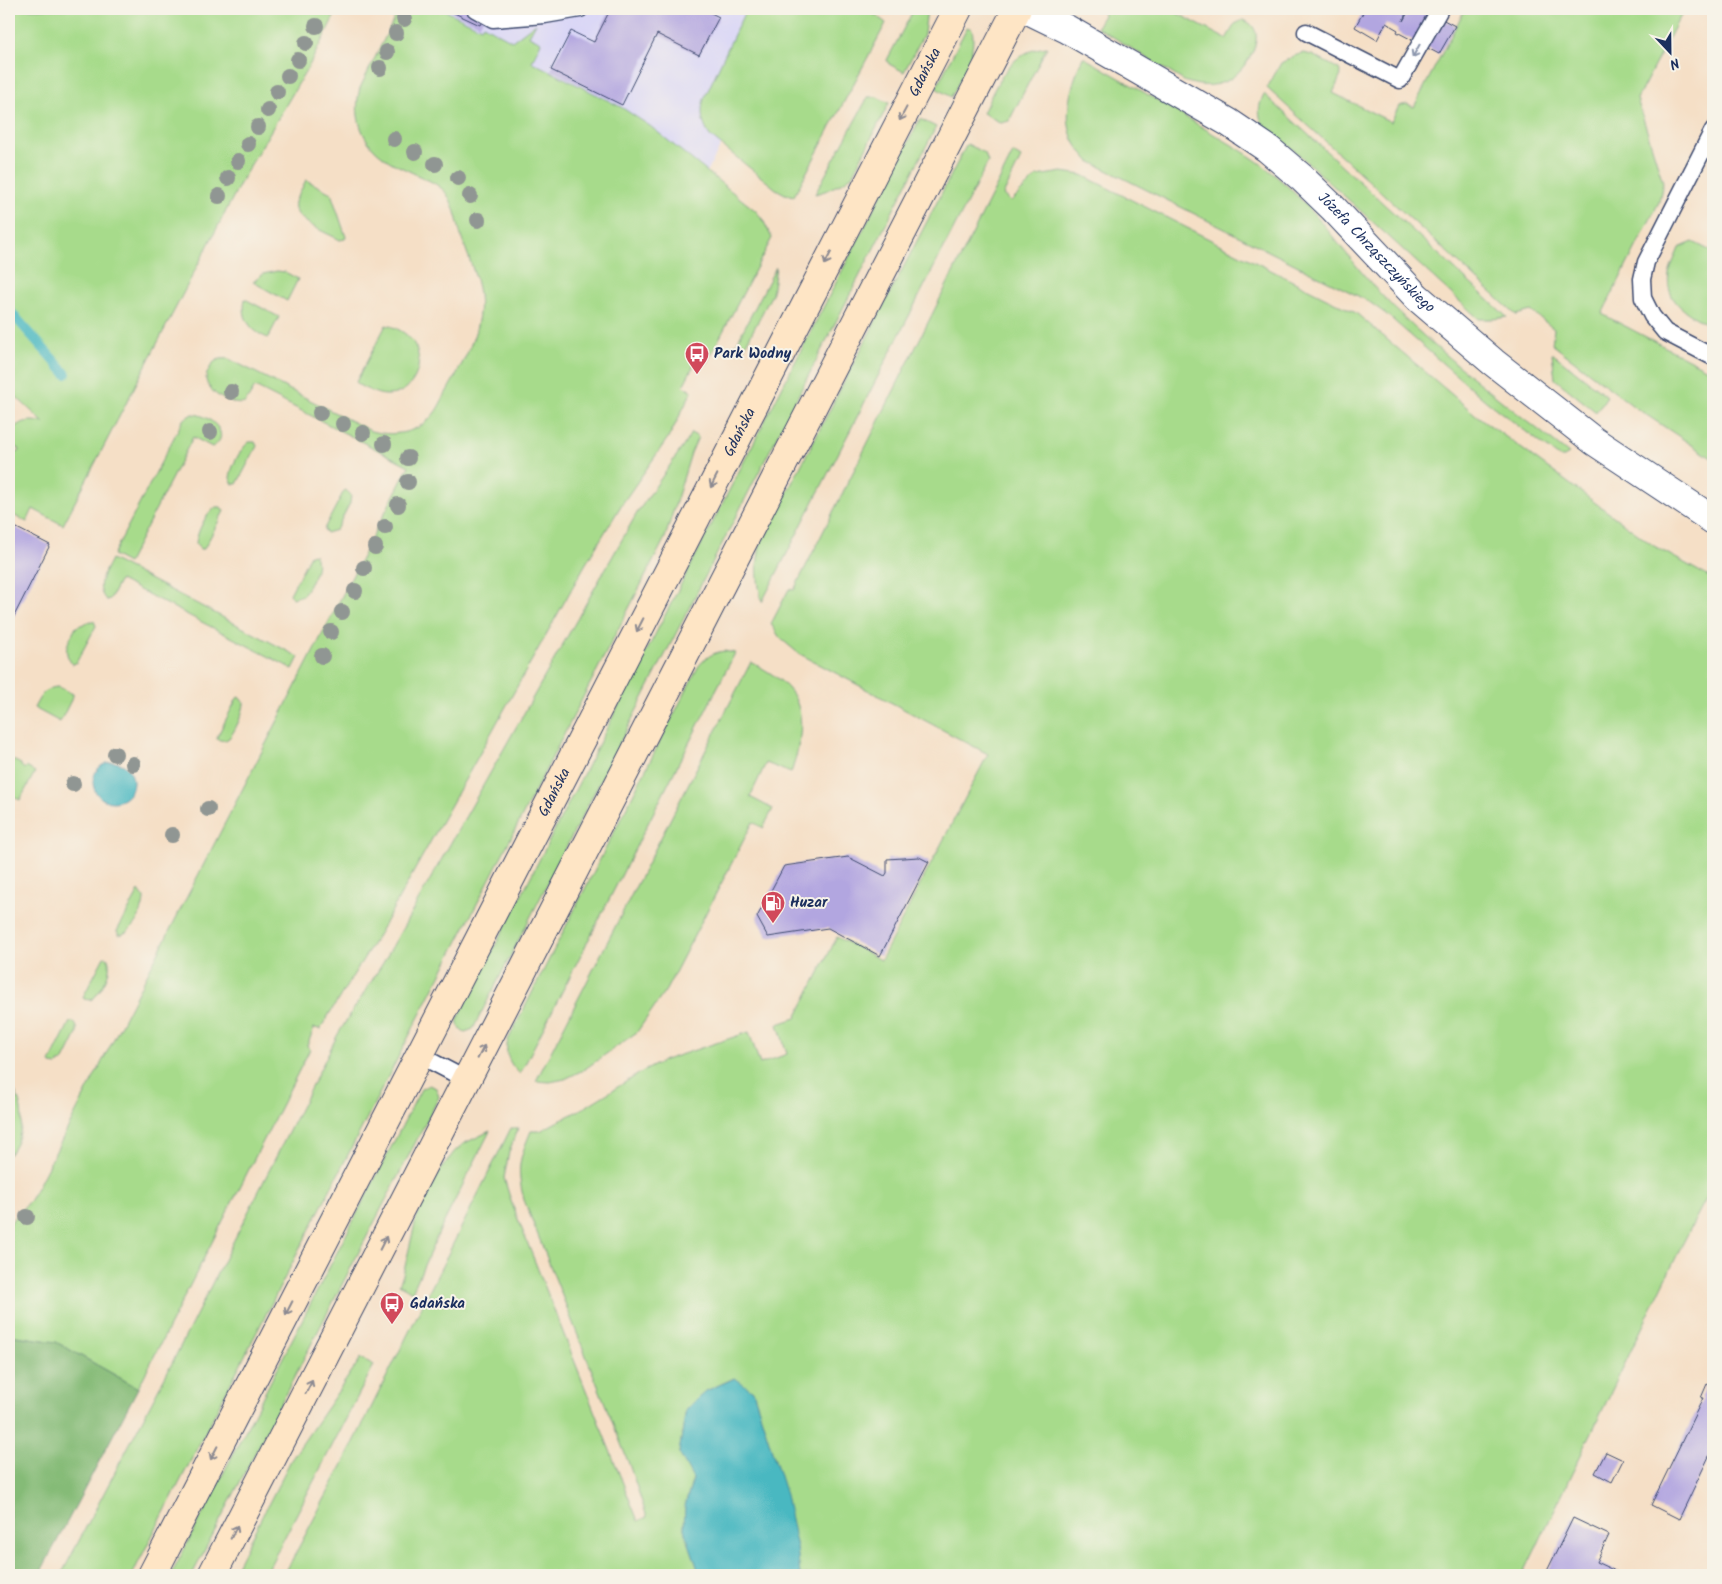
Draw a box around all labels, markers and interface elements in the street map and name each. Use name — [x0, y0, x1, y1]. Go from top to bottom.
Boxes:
north arrow — [1644, 28, 1694, 78]
street label: Gdańska — [903, 44, 948, 101]
one-way arrow — [1411, 44, 1421, 58]
text: N — [1666, 51, 1683, 75]
one-way arrow — [898, 107, 908, 121]
street label: Józefa Chrząszczyńskiego — [1312, 187, 1440, 319]
one-way arrow — [823, 251, 833, 266]
bus stop icon: Park Wodny — [684, 341, 710, 375]
place label: Park Wodny — [714, 342, 791, 366]
street label: Gdańska — [717, 404, 763, 461]
one-way arrow — [709, 473, 718, 488]
one-way arrow — [635, 618, 645, 633]
street label: Gdańska — [532, 764, 577, 821]
fuel station icon: Huzar — [760, 890, 786, 924]
place label: Huzar — [790, 891, 828, 915]
one-way arrow — [476, 1044, 486, 1059]
one-way arrow — [379, 1236, 388, 1251]
bus stop icon: Gdańska — [379, 1291, 405, 1325]
place label: Gdańska — [410, 1292, 465, 1316]
one-way arrow — [284, 1301, 294, 1316]
one-way arrow — [304, 1380, 314, 1395]
one-way arrow — [209, 1445, 218, 1460]
one-way arrow — [230, 1525, 239, 1540]

